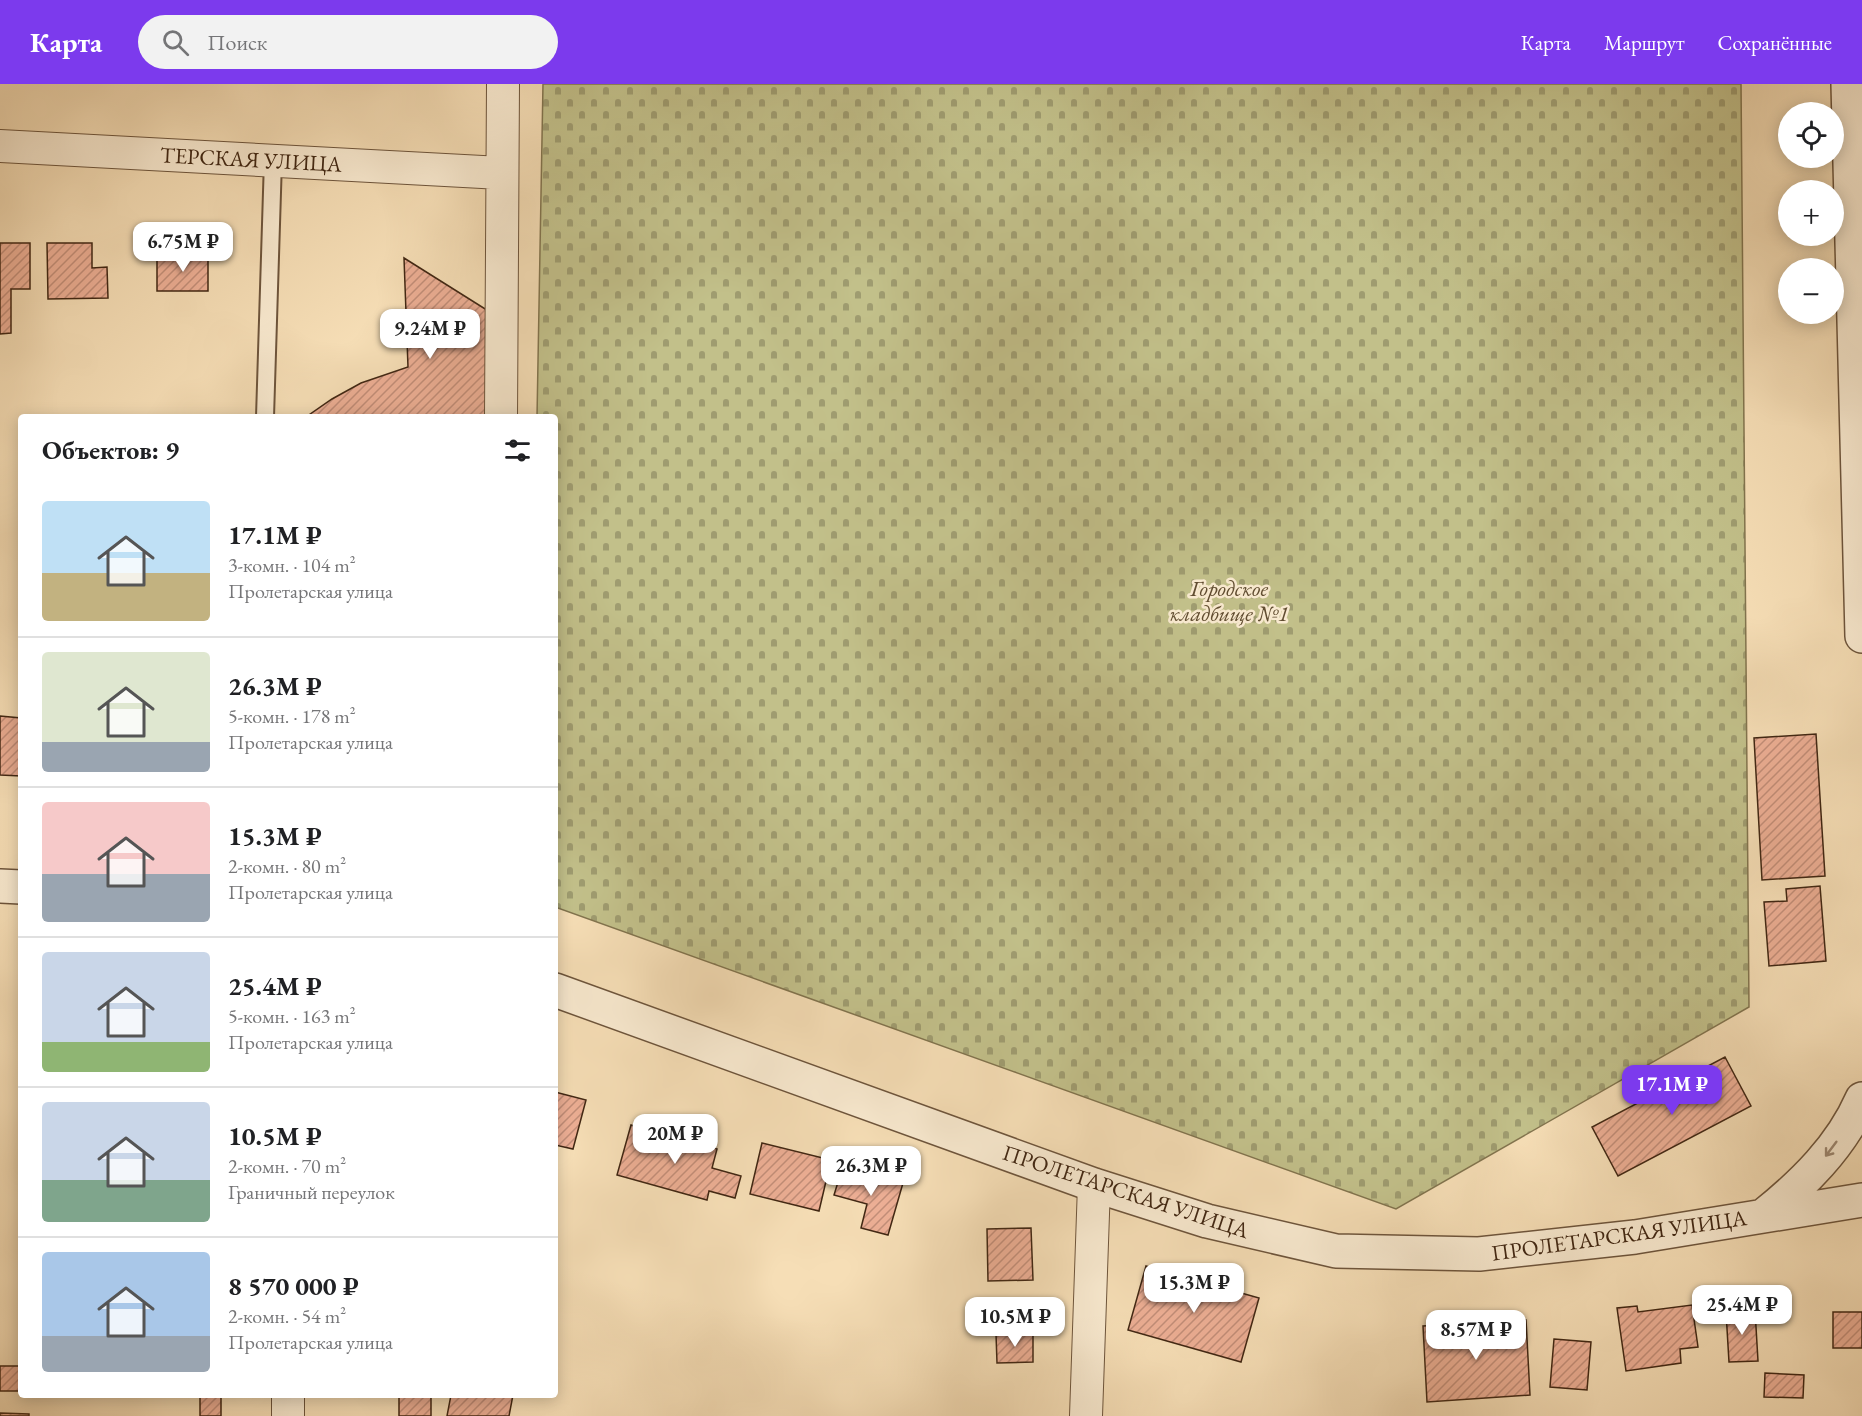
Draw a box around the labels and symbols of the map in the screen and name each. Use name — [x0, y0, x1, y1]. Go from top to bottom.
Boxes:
street label: ТЕРСКАЯ УЛИЦА — [159, 140, 343, 179]
pin: 6.75M ₽ — [128, 222, 238, 273]
pin: 9.24M ₽ — [375, 309, 485, 360]
park label: Городское кладбище №1 — [1169, 574, 1289, 628]
pin: 17.1M ₽ — [1617, 1065, 1727, 1116]
pin: 20M ₽ — [633, 1114, 717, 1165]
street label: ПРОЛЕТАРСКАЯ УЛИЦА — [999, 1138, 1254, 1245]
one-way arrow — [1825, 1140, 1837, 1156]
pin: 26.3M ₽ — [816, 1146, 926, 1197]
street label: ПРОЛЕТАРСКАЯ УЛИЦА — [1490, 1203, 1749, 1268]
pin: 15.3M ₽ — [1139, 1263, 1249, 1314]
pin: 25.4M ₽ — [1687, 1285, 1797, 1336]
pin: 10.5M ₽ — [960, 1297, 1070, 1348]
pin: 8.57M ₽ — [1421, 1310, 1531, 1361]

